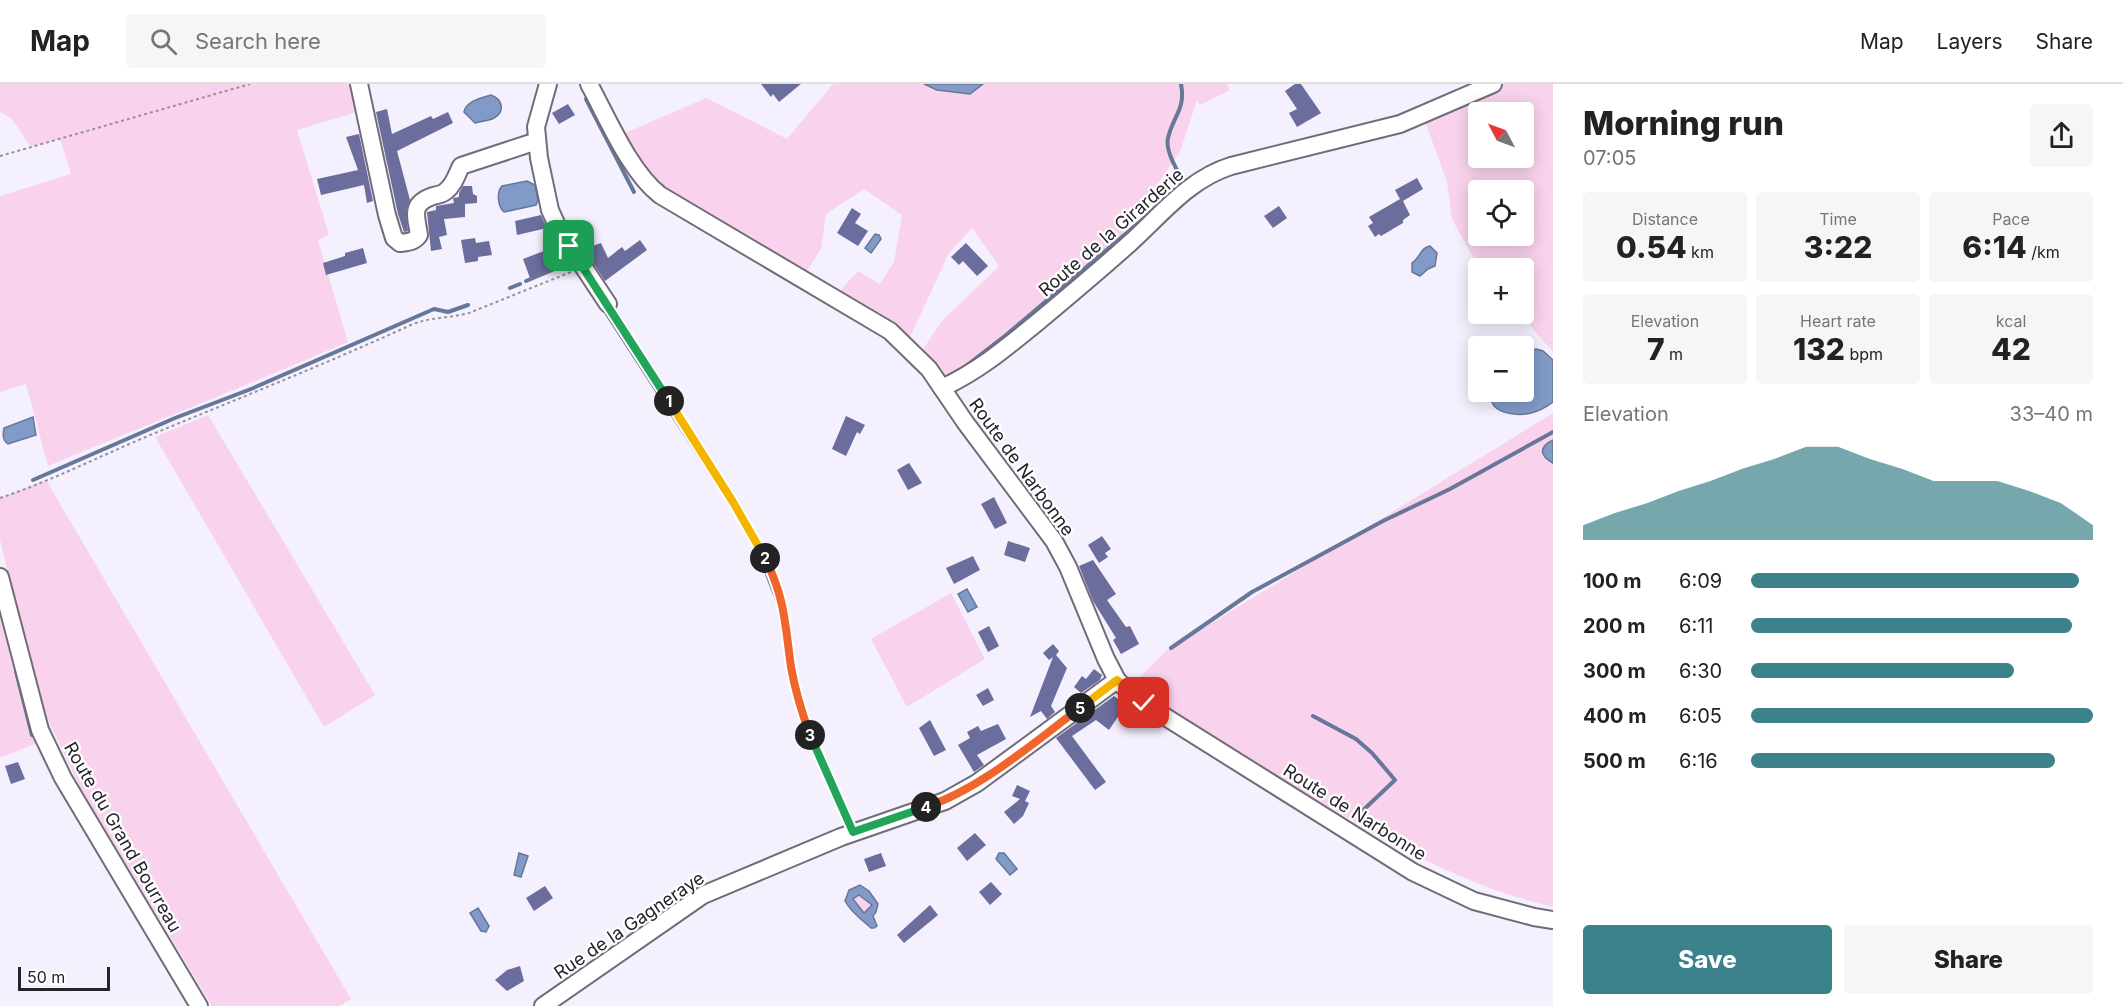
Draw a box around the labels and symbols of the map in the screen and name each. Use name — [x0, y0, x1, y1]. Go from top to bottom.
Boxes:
north arrow — [1468, 102, 1534, 168]
street label: Route de la Girarderie — [1034, 163, 1188, 301]
pin — [543, 220, 594, 271]
pin: 1 — [654, 386, 684, 416]
street label: Route de Narbonne — [965, 394, 1079, 540]
pin: 2 — [750, 543, 780, 573]
pin — [1118, 677, 1169, 728]
pin: 5 — [1065, 693, 1095, 723]
pin: 3 — [795, 720, 825, 750]
street label: Route du Grand Bourreau — [60, 738, 186, 936]
street label: Route de Narbonne — [1280, 759, 1430, 865]
pin: 4 — [911, 792, 941, 822]
street label: Rue de la Gagneraye — [550, 867, 708, 983]
scale bar — [18, 964, 110, 992]

